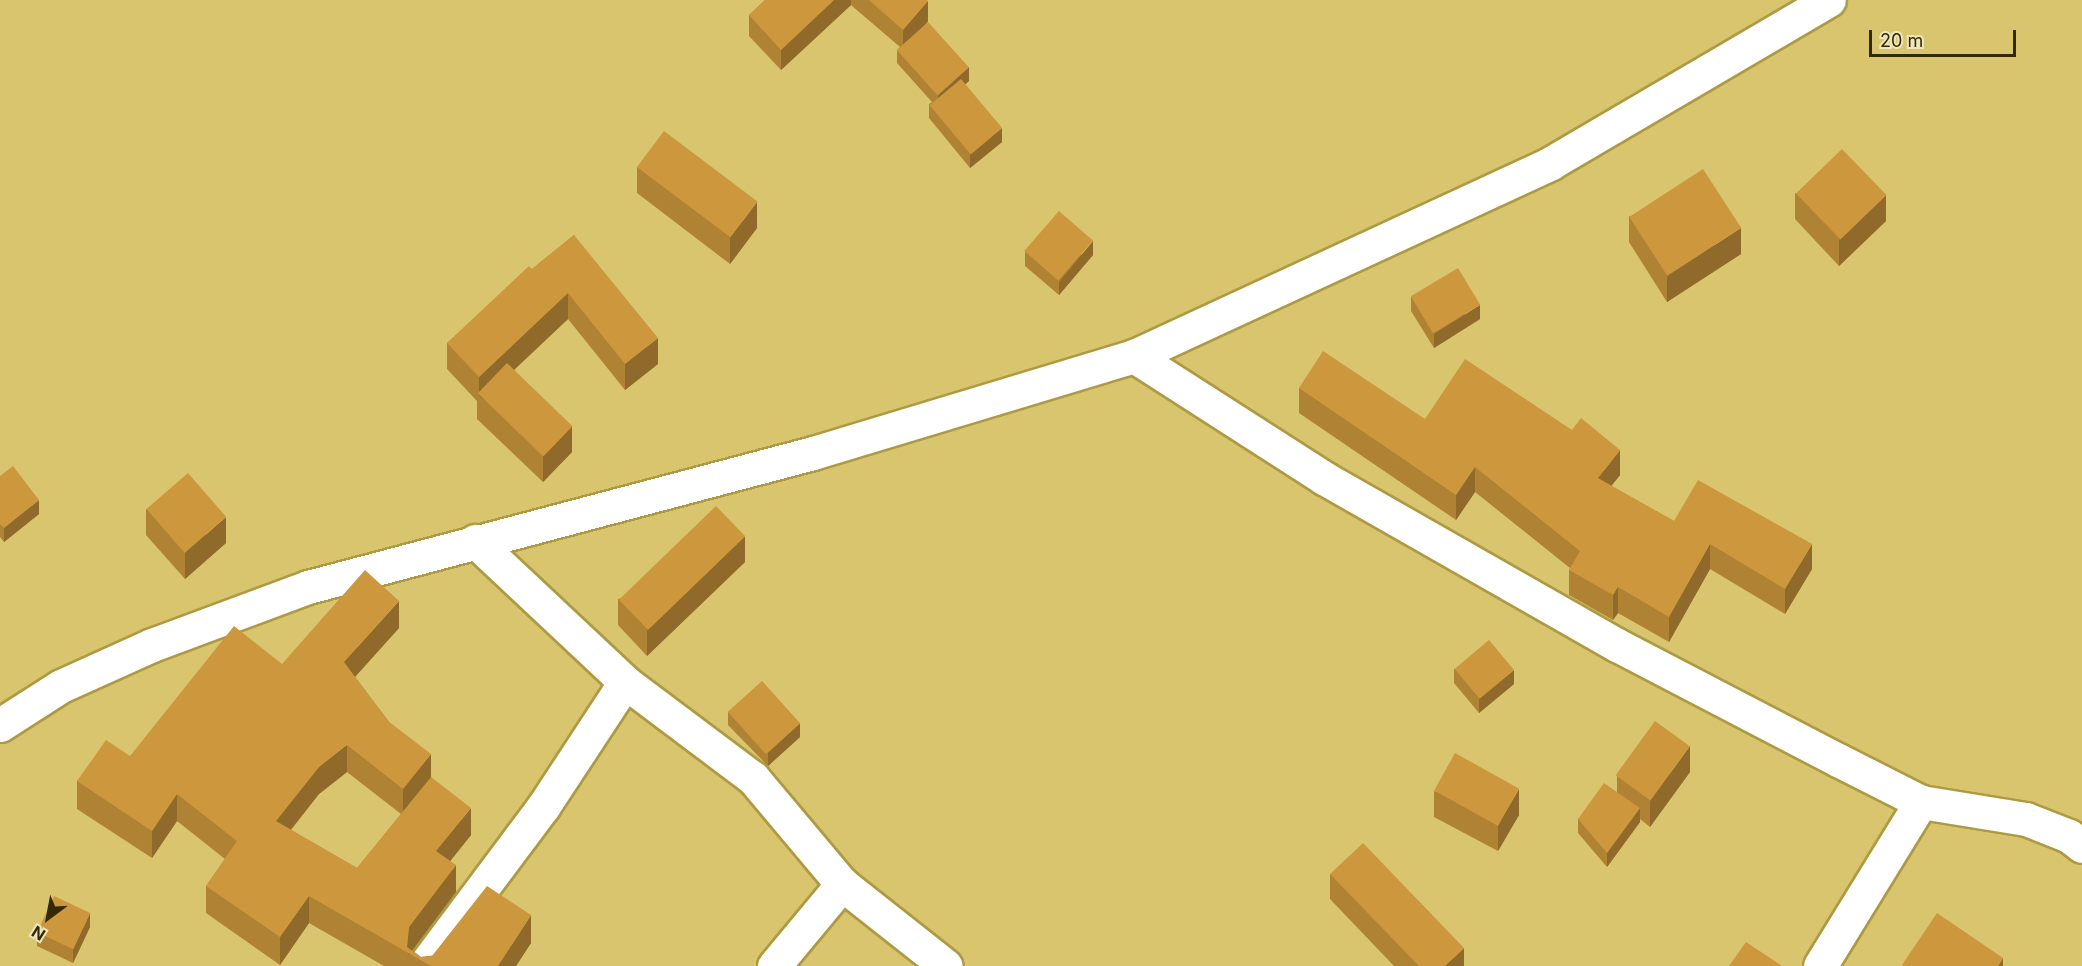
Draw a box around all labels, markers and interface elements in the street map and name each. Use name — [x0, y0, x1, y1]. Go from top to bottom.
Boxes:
scale bar — [1872, 18, 2019, 56]
text: 20 m — [1880, 30, 1923, 51]
north arrow — [18, 888, 78, 948]
text: N — [28, 922, 49, 945]

